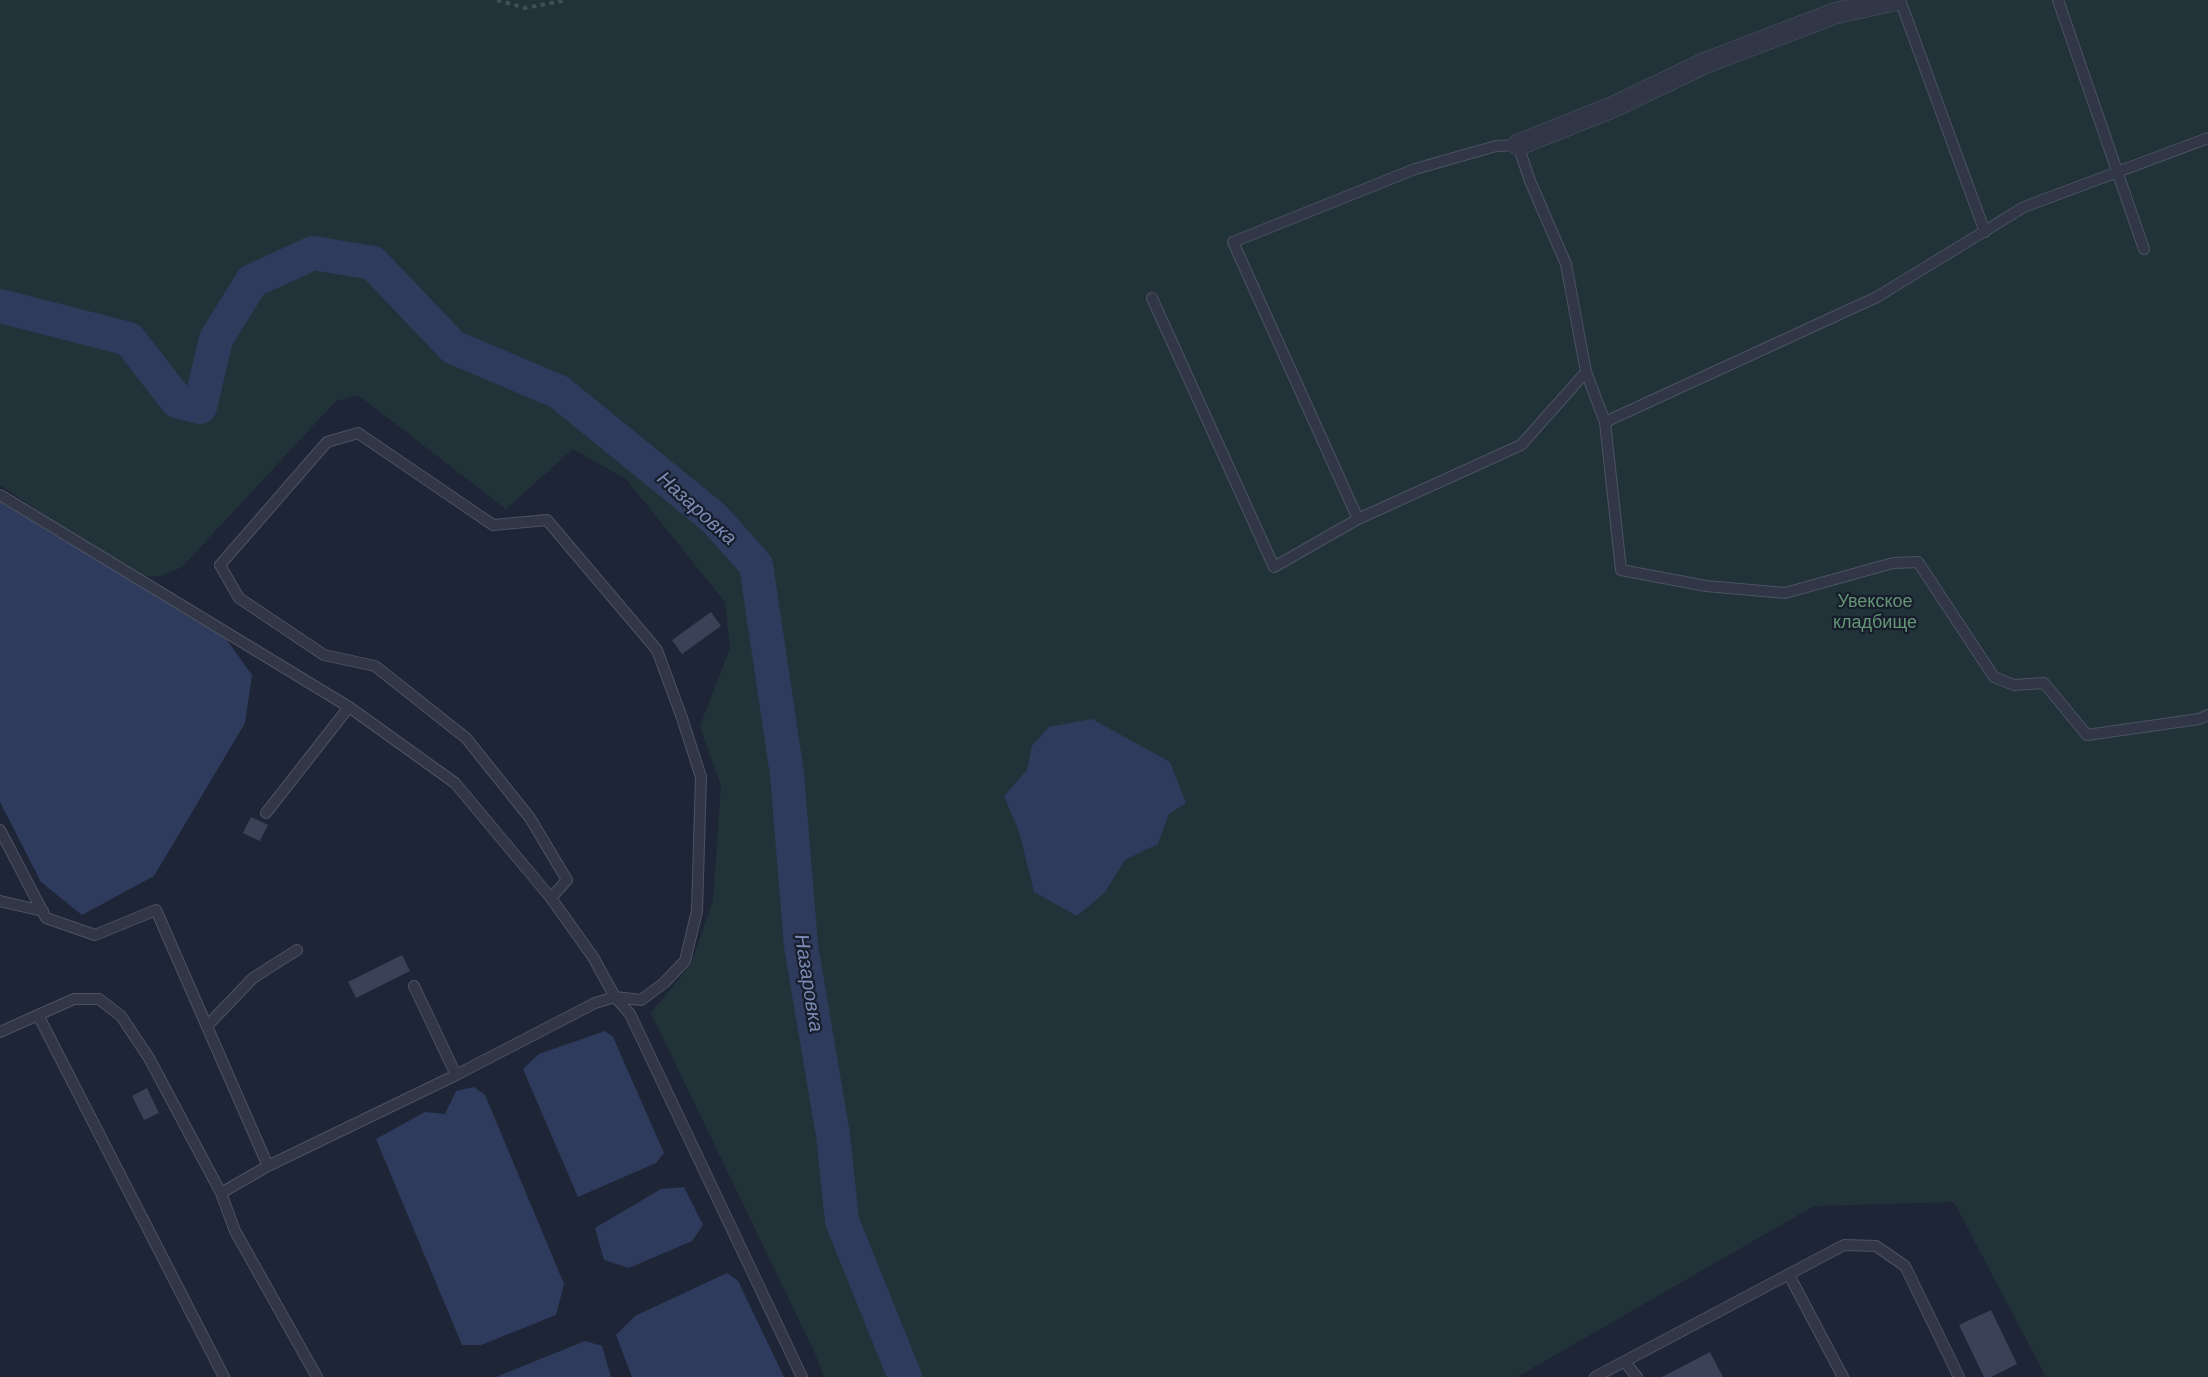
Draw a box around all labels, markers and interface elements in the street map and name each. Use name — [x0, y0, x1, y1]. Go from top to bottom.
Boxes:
water label: Назаровка — [652, 466, 742, 550]
park label: Увекское кладбище — [1833, 590, 1917, 632]
water label: Назаровка — [789, 932, 829, 1034]

